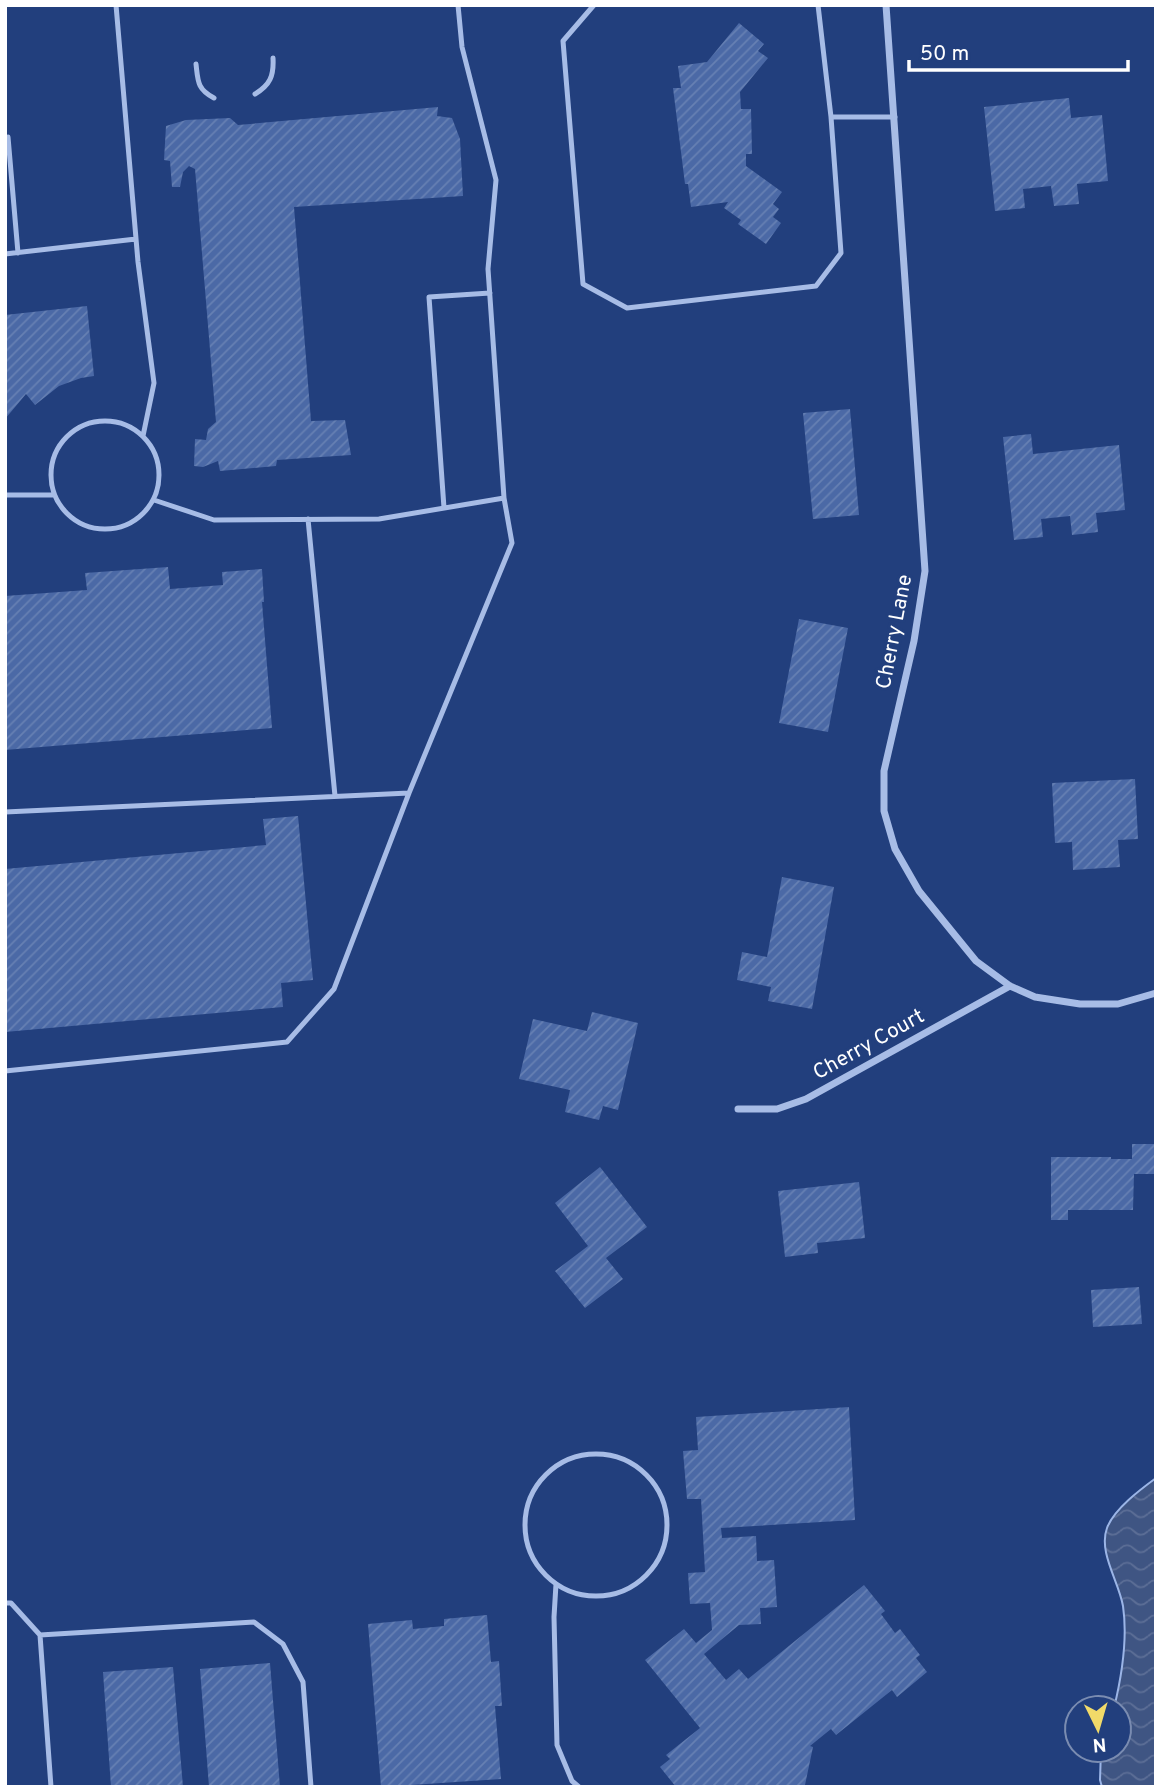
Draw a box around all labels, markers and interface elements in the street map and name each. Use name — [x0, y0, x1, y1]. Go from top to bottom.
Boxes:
scale bar — [909, 28, 1128, 72]
text: 50 m — [920, 41, 969, 68]
street label: Cherry Lane — [871, 572, 919, 692]
street label: Cherry Court — [808, 1003, 930, 1087]
north arrow — [1063, 1694, 1133, 1764]
text: N — [1091, 1731, 1107, 1756]

